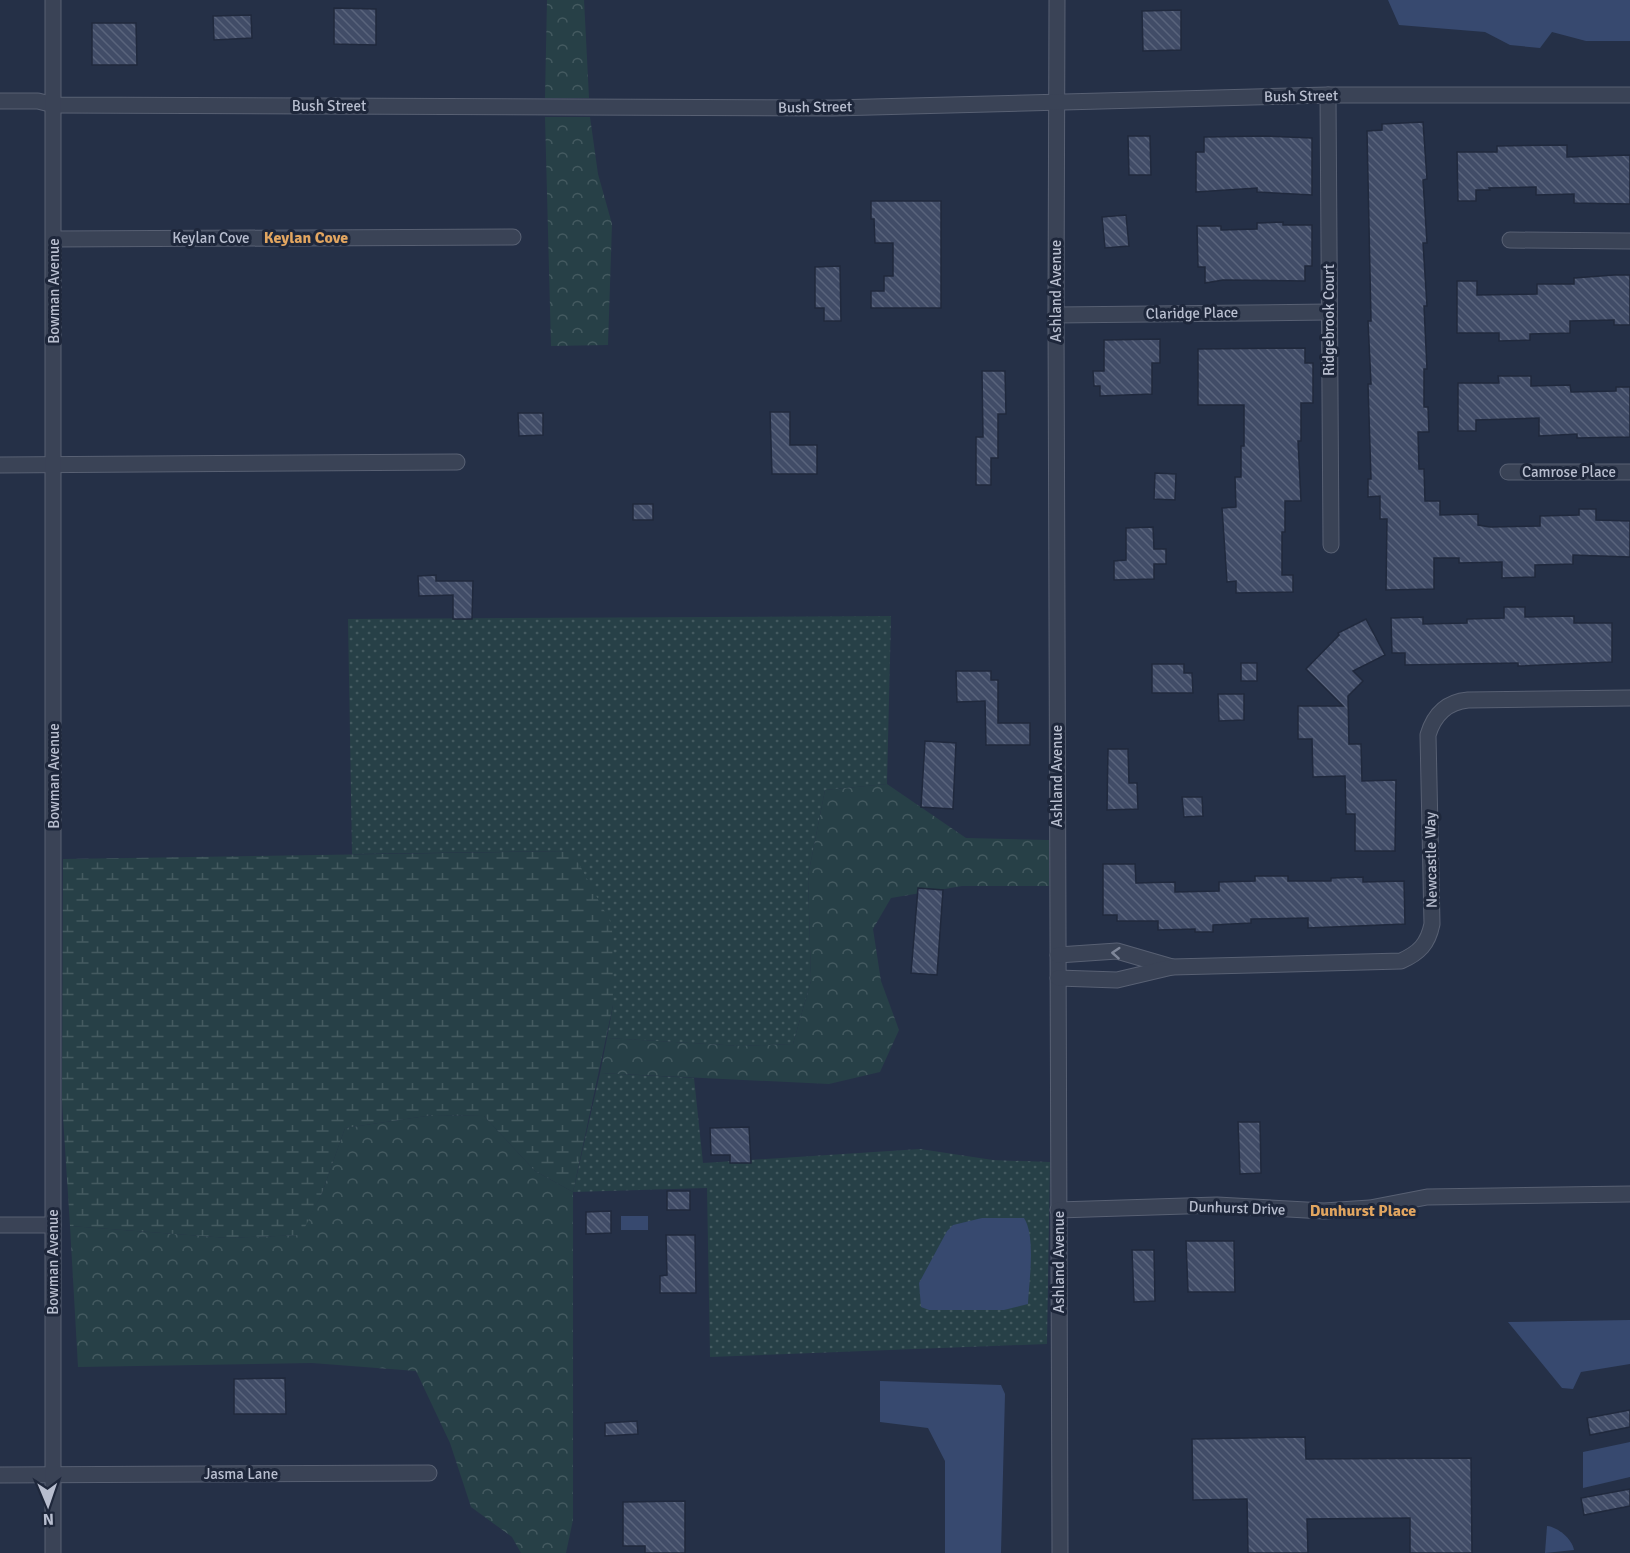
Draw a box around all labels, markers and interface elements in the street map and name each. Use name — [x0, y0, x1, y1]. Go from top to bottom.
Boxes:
street label: Bush Street — [1264, 86, 1338, 106]
street label: Bush Street — [292, 97, 366, 115]
street label: Bush Street — [778, 97, 852, 117]
district label: Keylan Cove — [264, 228, 348, 248]
street label: Keylan Cove — [172, 229, 250, 247]
street label: Bowman Avenue — [45, 238, 63, 344]
street label: Ashland Avenue — [1047, 240, 1065, 342]
street label: Ridgebrook Court — [1320, 264, 1338, 376]
street label: Claridge Place — [1146, 303, 1238, 323]
street label: Camrose Place — [1522, 463, 1616, 481]
street label: Bowman Avenue — [45, 723, 63, 829]
street label: Ashland Avenue — [1048, 725, 1066, 827]
street label: Newcastle Way — [1421, 812, 1441, 908]
one-way arrow — [1111, 946, 1120, 959]
street label: Dunhurst Drive — [1188, 1197, 1286, 1219]
district label: Dunhurst Place — [1310, 1201, 1416, 1221]
street label: Bowman Avenue — [44, 1209, 62, 1315]
street label: Ashland Avenue — [1050, 1211, 1068, 1313]
street label: Jasma Lane — [204, 1465, 278, 1483]
north arrow — [18, 1475, 78, 1535]
text: N — [43, 1509, 54, 1529]

